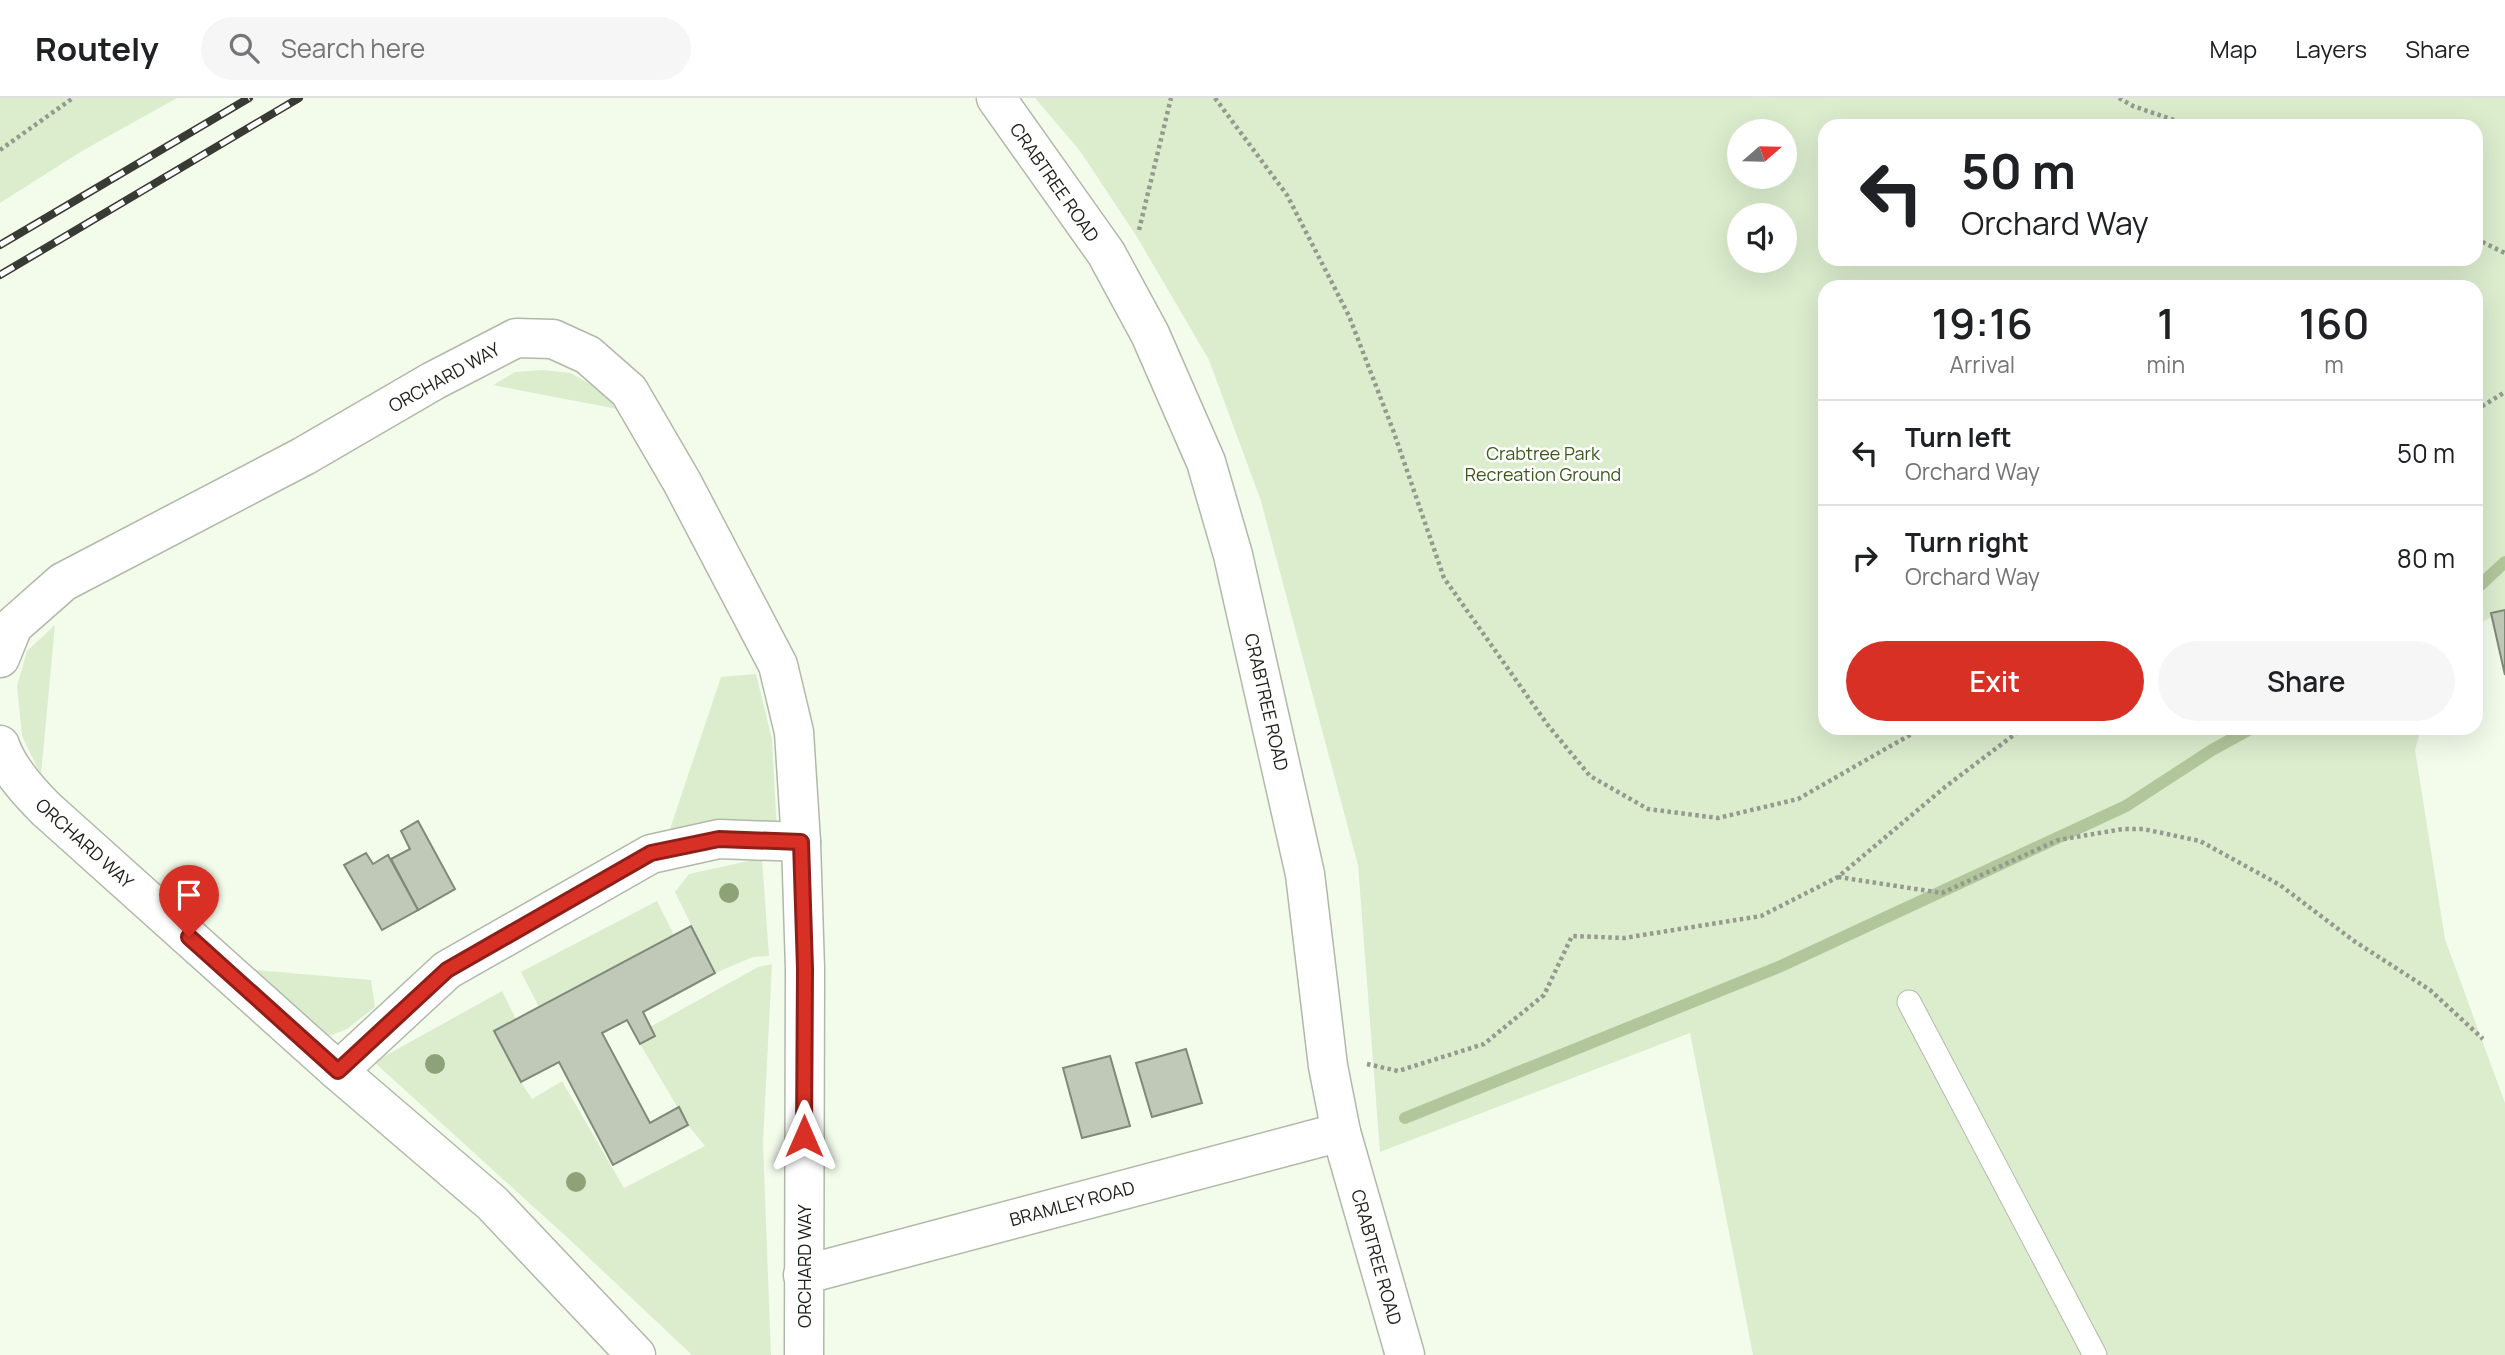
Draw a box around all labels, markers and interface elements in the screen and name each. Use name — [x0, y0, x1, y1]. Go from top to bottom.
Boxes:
search box — [201, 17, 691, 80]
text: Routely — [35, 26, 159, 71]
icon: search — [225, 29, 263, 67]
text: Search here — [281, 30, 425, 66]
text: Map — [2210, 32, 2257, 65]
text: Layers — [2295, 32, 2367, 65]
text: Share — [2405, 32, 2470, 65]
street label: CRABTREE ROAD — [1005, 118, 1105, 246]
north arrow — [1727, 119, 1797, 189]
map controls — [1727, 119, 1797, 273]
text: 50 m — [1961, 137, 2076, 204]
icon: left — [1846, 147, 1937, 238]
text: Orchard Way — [1961, 201, 2149, 245]
button: sound — [1727, 203, 1797, 273]
text: 19:16 — [1932, 294, 2033, 352]
text: 1 — [2157, 294, 2175, 352]
text: 160 — [2299, 294, 2369, 352]
street label: ORCHARD WAY — [384, 336, 505, 417]
text: Arrival — [1949, 348, 2015, 380]
text: min — [2147, 348, 2185, 380]
text: m — [2324, 348, 2344, 380]
text: Turn left — [1905, 419, 2012, 455]
icon: left — [1846, 434, 1884, 472]
text: 50 m — [2397, 435, 2455, 471]
park label: Crabtree Park Recreation Ground — [1465, 441, 1621, 486]
text: Orchard Way — [1905, 455, 2040, 487]
text: Turn right — [1905, 524, 2029, 560]
icon: right — [1846, 539, 1884, 577]
text: 80 m — [2397, 540, 2455, 576]
text: Orchard Way — [1905, 560, 2040, 592]
street label: CRABTREE ROAD — [1240, 631, 1294, 773]
button: Exit — [1846, 641, 2144, 721]
button: Share — [2158, 641, 2455, 721]
street label: ORCHARD WAY — [31, 793, 140, 894]
pin — [159, 865, 219, 937]
icon: arrive — [170, 876, 208, 914]
position arrow — [767, 1099, 841, 1173]
street label: BRAMLEY ROAD — [1007, 1175, 1137, 1231]
street label: CRABTREE ROAD — [1346, 1186, 1408, 1328]
street label: ORCHARD WAY — [792, 1203, 816, 1328]

